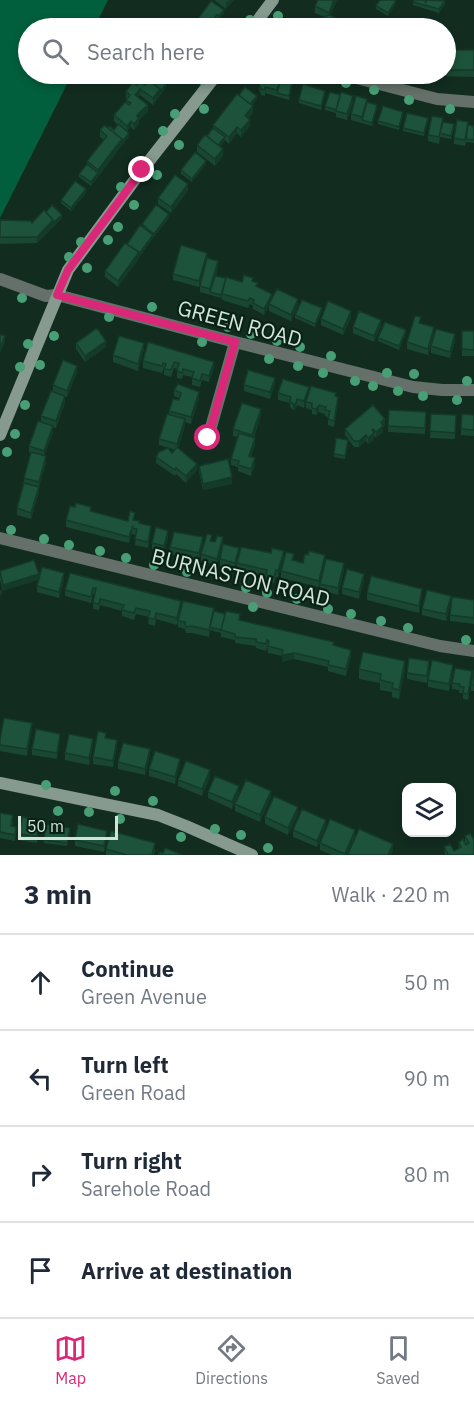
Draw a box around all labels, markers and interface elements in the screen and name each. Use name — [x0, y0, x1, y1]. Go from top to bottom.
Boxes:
search box — [18, 18, 456, 84]
icon: search — [39, 35, 72, 68]
text: Search here — [87, 37, 205, 66]
route end — [128, 156, 154, 182]
street label: GREEN ROAD — [175, 293, 305, 353]
route start — [194, 424, 220, 450]
street label: BURNASTON ROAD — [149, 541, 333, 613]
map controls — [402, 783, 456, 837]
button: layers — [402, 783, 456, 837]
scale bar — [18, 813, 118, 840]
text: 50 m — [27, 816, 64, 836]
text: 3 min — [24, 877, 92, 911]
text: Walk · 220 m — [332, 881, 450, 908]
text: Continue — [81, 954, 174, 983]
icon: ahead — [24, 966, 57, 999]
text: 50 m — [404, 969, 450, 996]
text: Green Avenue — [81, 983, 207, 1010]
text: Turn left — [81, 1050, 169, 1079]
icon: left — [24, 1062, 57, 1095]
text: 90 m — [404, 1065, 450, 1092]
text: Green Road — [81, 1079, 186, 1106]
text: Turn right — [81, 1146, 182, 1175]
icon: right — [24, 1158, 57, 1191]
text: 80 m — [404, 1161, 450, 1188]
text: Sarehole Road — [81, 1175, 211, 1202]
icon: arrive — [24, 1254, 57, 1287]
text: Arrive at destination — [81, 1256, 292, 1285]
tab: Map — [54, 1332, 87, 1388]
tab: Directions — [195, 1332, 268, 1388]
tab: Saved — [376, 1332, 420, 1388]

